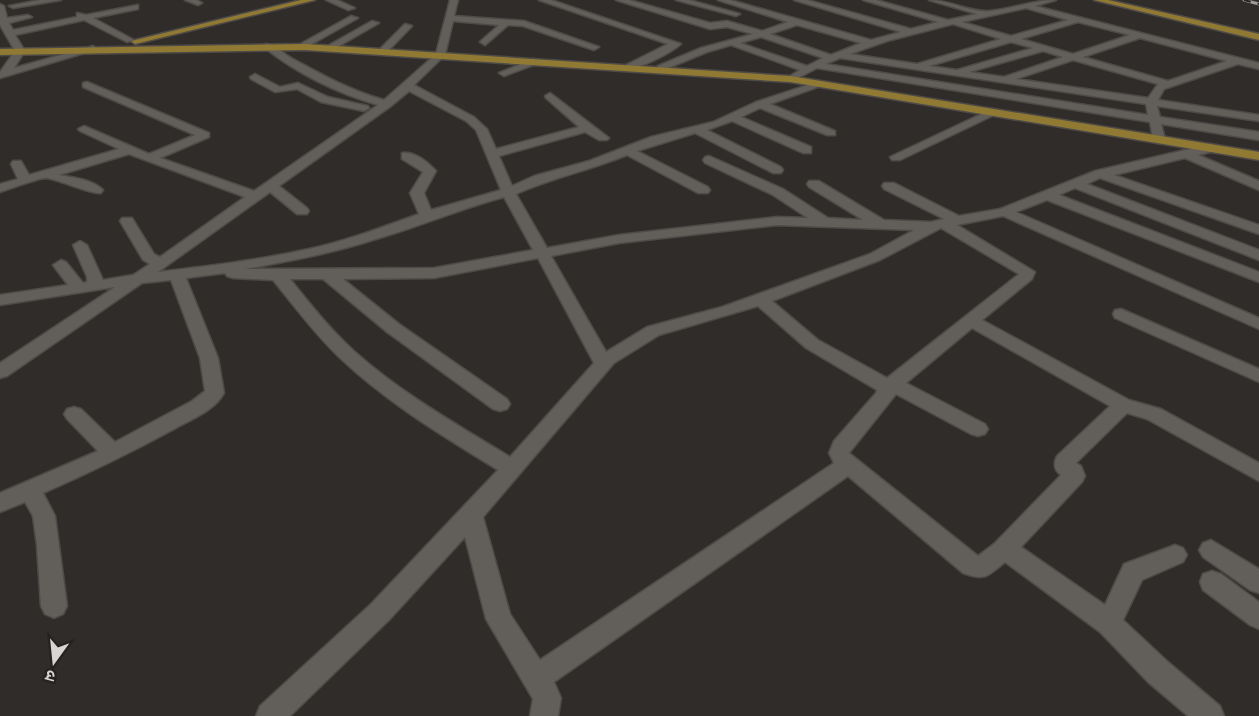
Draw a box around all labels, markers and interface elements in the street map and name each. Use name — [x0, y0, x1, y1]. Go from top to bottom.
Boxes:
north arrow — [24, 632, 84, 692]
text: उ — [42, 664, 58, 687]

